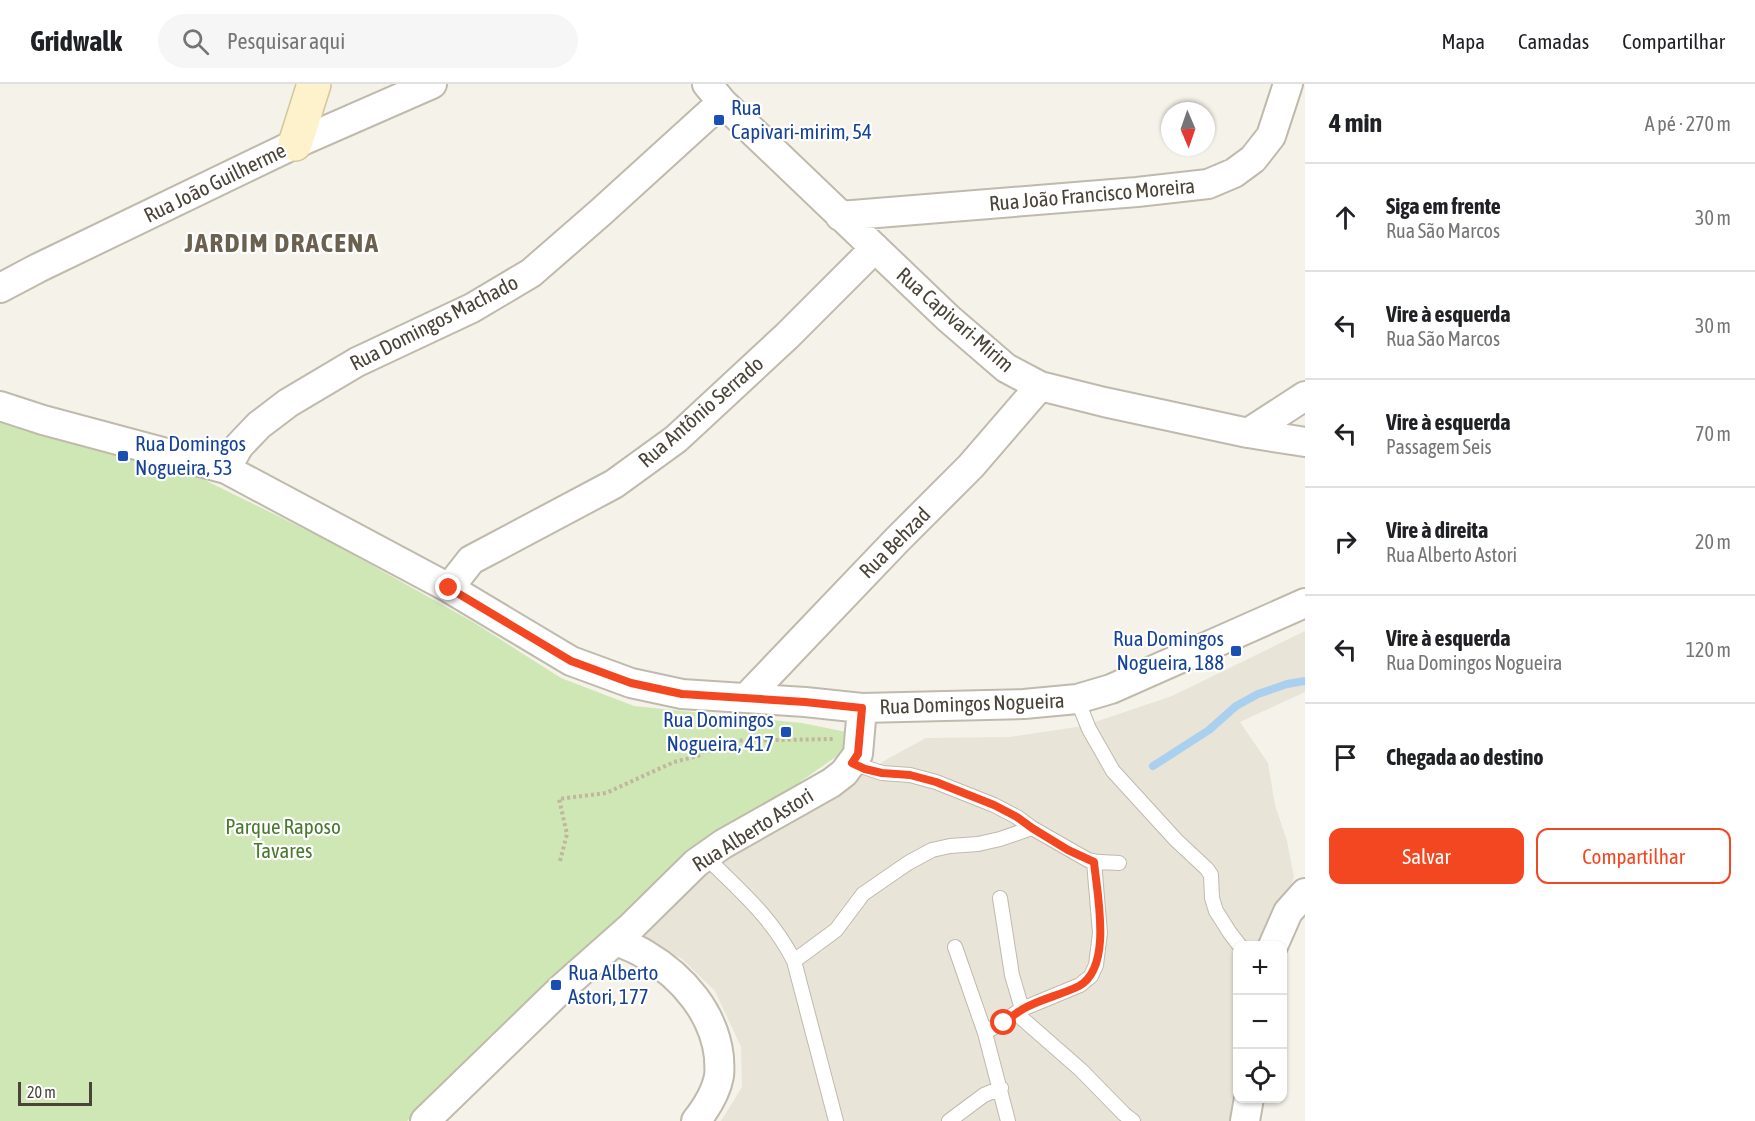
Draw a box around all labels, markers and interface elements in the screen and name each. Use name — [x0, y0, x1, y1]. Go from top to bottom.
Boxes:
search box — [158, 14, 578, 68]
text: Gridwalk — [30, 25, 122, 57]
icon: search — [179, 25, 212, 58]
text: Pesquisar aqui — [227, 28, 345, 54]
text: Mapa — [1441, 29, 1485, 53]
text: Camadas — [1518, 29, 1589, 53]
text: Compartilhar — [1622, 29, 1725, 53]
place label: Rua Capivari-mirim, 54 — [731, 95, 872, 143]
north arrow — [1161, 102, 1215, 156]
text: 4 min — [1329, 108, 1382, 138]
text: A pé · 270 m — [1645, 112, 1731, 135]
marker: Rua Capivari-mirim, 54 — [712, 113, 726, 127]
street label: Rua João Guilherme — [140, 137, 289, 227]
street label: Rua João Francisco Moreira — [988, 173, 1196, 215]
text: Siga em frente — [1386, 193, 1501, 219]
icon: ahead — [1329, 201, 1362, 234]
text: 30 m — [1695, 206, 1731, 229]
text: Rua São Marcos — [1386, 219, 1500, 242]
district label: JARDIM DRACENA — [184, 227, 379, 258]
street label: Rua Capivari-Mirim — [892, 262, 1019, 376]
street label: Rua Domingos Machado — [346, 269, 522, 375]
text: Vire à esquerda — [1386, 301, 1511, 327]
icon: left — [1329, 309, 1362, 342]
text: 30 m — [1695, 314, 1731, 337]
text: Rua São Marcos — [1386, 327, 1500, 350]
street label: Rua Antônio Serrado — [633, 351, 768, 472]
text: Vire à esquerda — [1386, 409, 1511, 435]
icon: left — [1329, 417, 1362, 450]
text: 70 m — [1695, 422, 1731, 445]
place label: Rua Domingos Nogueira, 53 — [135, 431, 246, 479]
text: Passagem Seis — [1386, 435, 1492, 458]
marker: Rua Domingos Nogueira, 53 — [116, 449, 130, 463]
street label: Rua Behzad — [854, 502, 935, 583]
text: Vire à direita — [1386, 517, 1488, 543]
icon: right — [1329, 525, 1362, 558]
text: 20 m — [1695, 530, 1731, 553]
text: Rua Alberto Astori — [1386, 543, 1517, 566]
route end — [435, 574, 461, 600]
text: Vire à esquerda — [1386, 625, 1511, 651]
place label: Rua Domingos Nogueira, 188 — [1113, 626, 1224, 674]
icon: left — [1329, 633, 1362, 666]
text: 120 m — [1686, 638, 1731, 661]
marker: Rua Domingos Nogueira, 188 — [1229, 644, 1243, 658]
text: Rua Domingos Nogueira — [1386, 651, 1562, 674]
street label: Rua Domingos Nogueira — [879, 688, 1065, 718]
place label: Rua Domingos Nogueira, 417 — [663, 707, 774, 755]
marker: Rua Domingos Nogueira, 417 — [779, 725, 793, 739]
icon: arrive — [1329, 741, 1362, 774]
text: Chegada ao destino — [1386, 744, 1544, 770]
street label: Rua Alberto Astori — [688, 783, 817, 876]
park label: Parque Raposo Tavares — [225, 814, 341, 862]
button: Salvar — [1329, 828, 1524, 884]
button: Compartilhar — [1536, 828, 1731, 884]
map controls — [1233, 941, 1287, 1103]
button: + — [1233, 941, 1287, 995]
place label: Rua Alberto Astori, 177 — [568, 960, 658, 1008]
marker: Rua Alberto Astori, 177 — [549, 978, 563, 992]
button: − — [1233, 995, 1287, 1049]
route start — [990, 1009, 1016, 1035]
button: locate — [1233, 1049, 1287, 1103]
scale bar — [18, 1079, 92, 1106]
text: 20 m — [27, 1083, 56, 1101]

